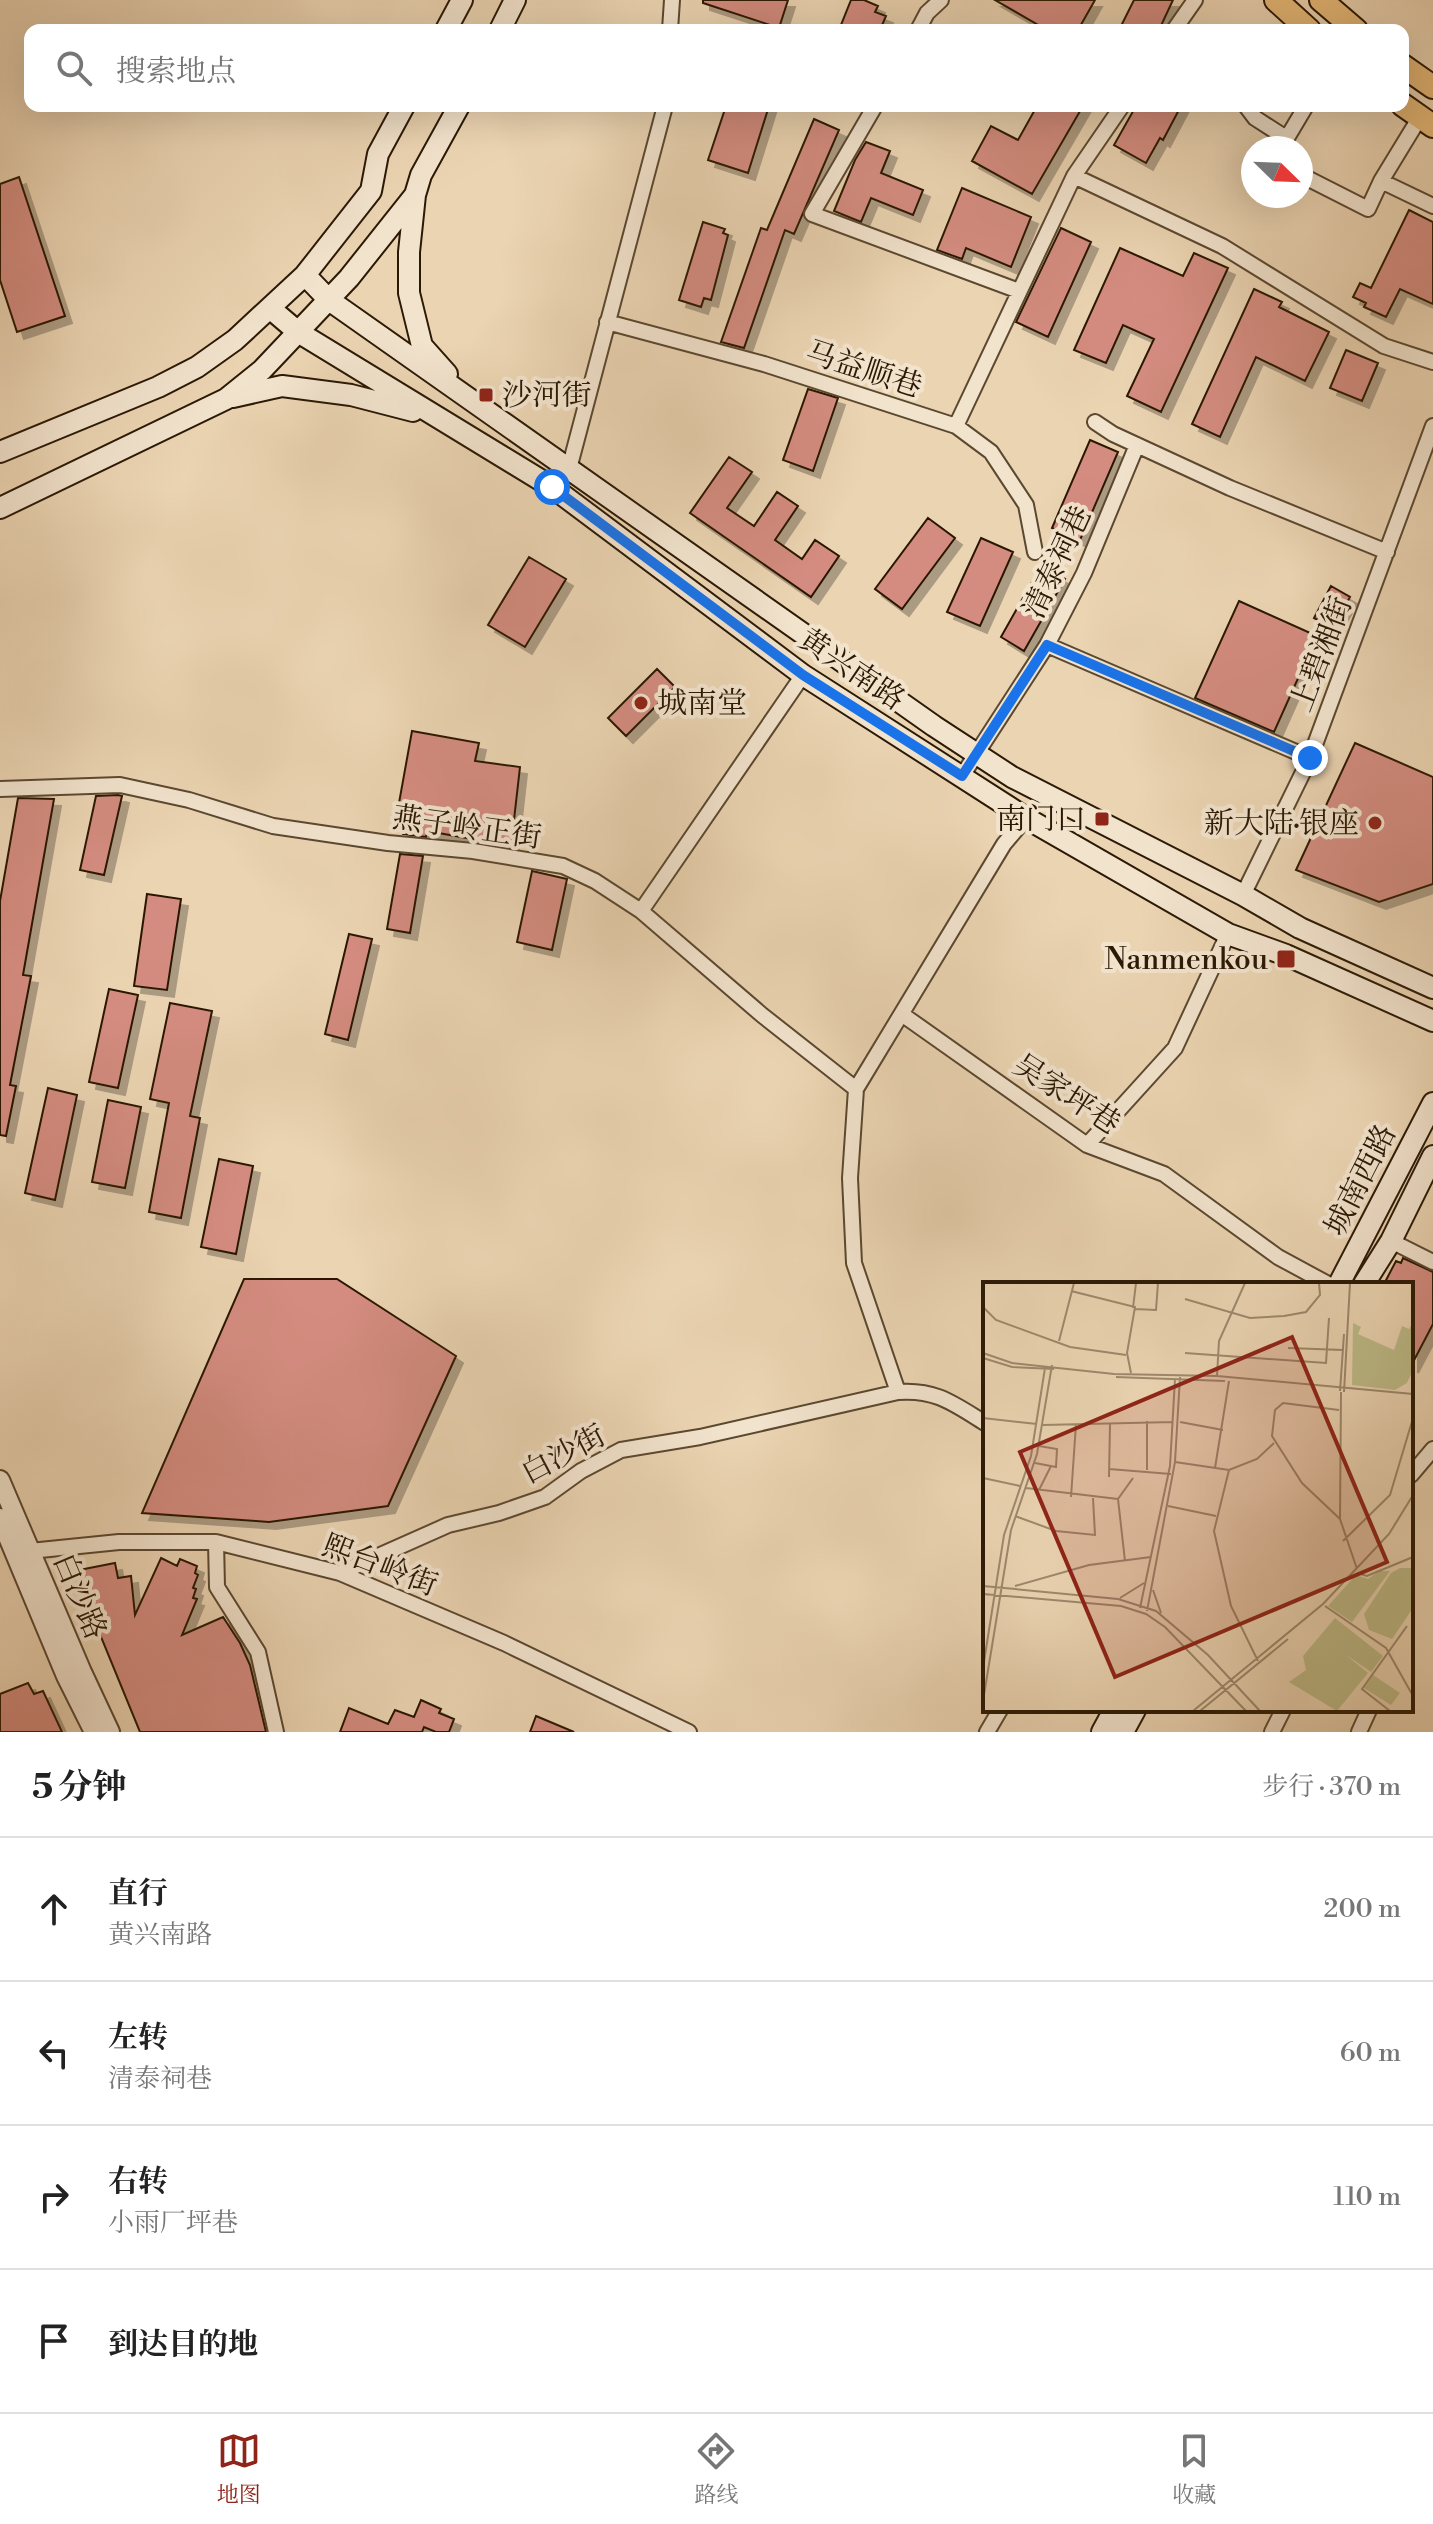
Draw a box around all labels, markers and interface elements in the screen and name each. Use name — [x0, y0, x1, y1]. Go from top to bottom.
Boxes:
search box — [24, 24, 1409, 112]
icon: search — [52, 46, 96, 90]
text: 搜索地点 — [116, 53, 236, 91]
north arrow — [1241, 136, 1313, 208]
street label: 马益顺巷 — [801, 333, 927, 407]
place label: 沙河街 — [502, 377, 592, 415]
marker: 沙河街 — [477, 386, 495, 404]
route start — [534, 469, 570, 505]
street label: 清泰祠巷 — [1015, 500, 1100, 625]
street label: 上碧湘街 — [1283, 592, 1361, 717]
street label: 黄兴南路 — [791, 621, 912, 719]
place label: 城南堂 — [657, 685, 747, 723]
marker: 城南堂 — [632, 694, 650, 712]
route end — [1292, 740, 1328, 776]
street label: 燕子岭正街 — [390, 799, 544, 857]
place label: 南门口 — [996, 801, 1086, 839]
place label: 新大陆·银座 — [1204, 805, 1359, 843]
marker: 南门口 — [1093, 810, 1111, 828]
marker: 新大陆·银座 — [1366, 814, 1384, 832]
place label: Nanmenkou — [1105, 941, 1268, 979]
marker: Nanmenkou — [1275, 948, 1297, 970]
street label: 吴家坪巷 — [1006, 1046, 1127, 1143]
street label: 城南西路 — [1317, 1118, 1405, 1243]
inset map — [983, 1282, 1413, 1712]
street label: 白沙街 — [515, 1417, 612, 1493]
street label: 熙台岭街 — [317, 1527, 442, 1605]
street label: 白沙路 — [44, 1548, 114, 1645]
text: 5 分钟 — [32, 1767, 127, 1809]
text: 步行 · 370 m — [1262, 1771, 1401, 1803]
text: 直行 — [108, 1875, 168, 1913]
icon: ahead — [32, 1887, 76, 1931]
text: 200 m — [1324, 1893, 1401, 1925]
text: 黄兴南路 — [108, 1919, 212, 1951]
text: 左转 — [108, 2019, 168, 2057]
icon: left — [32, 2031, 76, 2075]
text: 60 m — [1340, 2037, 1401, 2069]
text: 清泰祠巷 — [108, 2063, 212, 2095]
text: 右转 — [108, 2163, 168, 2201]
icon: right — [32, 2175, 76, 2219]
text: 110 m — [1333, 2181, 1401, 2213]
text: 小雨厂坪巷 — [108, 2207, 238, 2239]
icon: arrive — [32, 2319, 76, 2363]
text: 到达目的地 — [108, 2326, 258, 2364]
tab: 地图 — [217, 2429, 261, 2509]
tab: 路线 — [694, 2429, 738, 2509]
tab: 收藏 — [1172, 2429, 1216, 2509]

